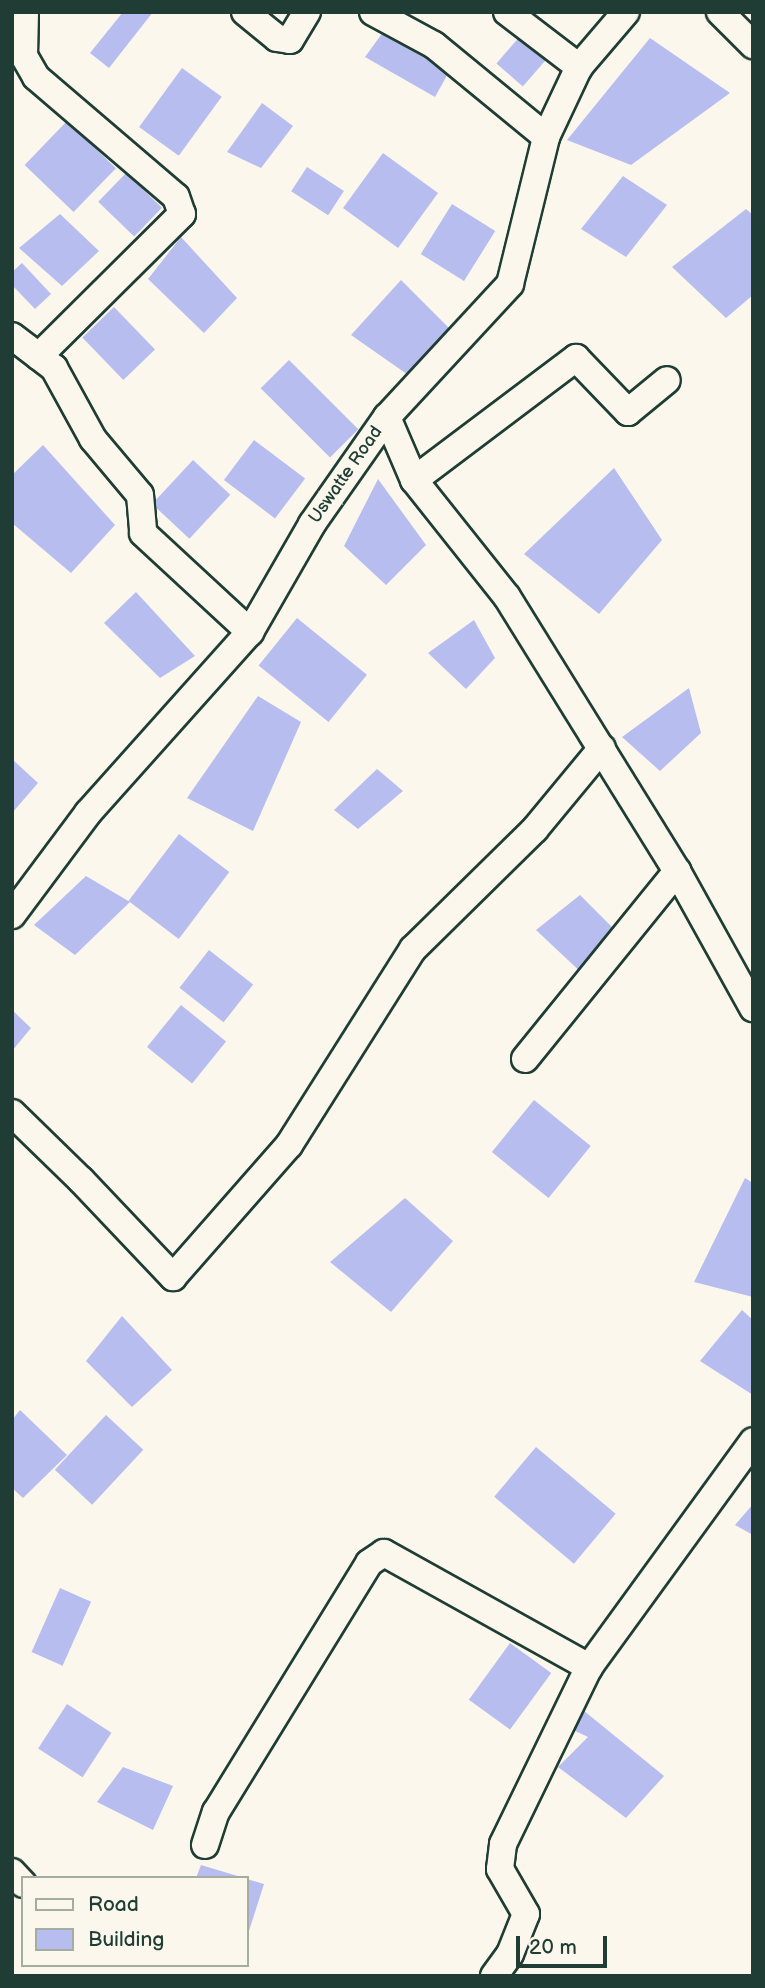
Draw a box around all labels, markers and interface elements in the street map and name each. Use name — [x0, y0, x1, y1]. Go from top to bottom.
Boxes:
street label: Uswatte Road — [305, 422, 387, 528]
legend — [21, 1876, 248, 1967]
text: Road — [88, 1892, 139, 1917]
scale bar — [520, 1922, 611, 1966]
text: Building — [88, 1927, 164, 1952]
text: 20 m — [529, 1935, 577, 1960]

